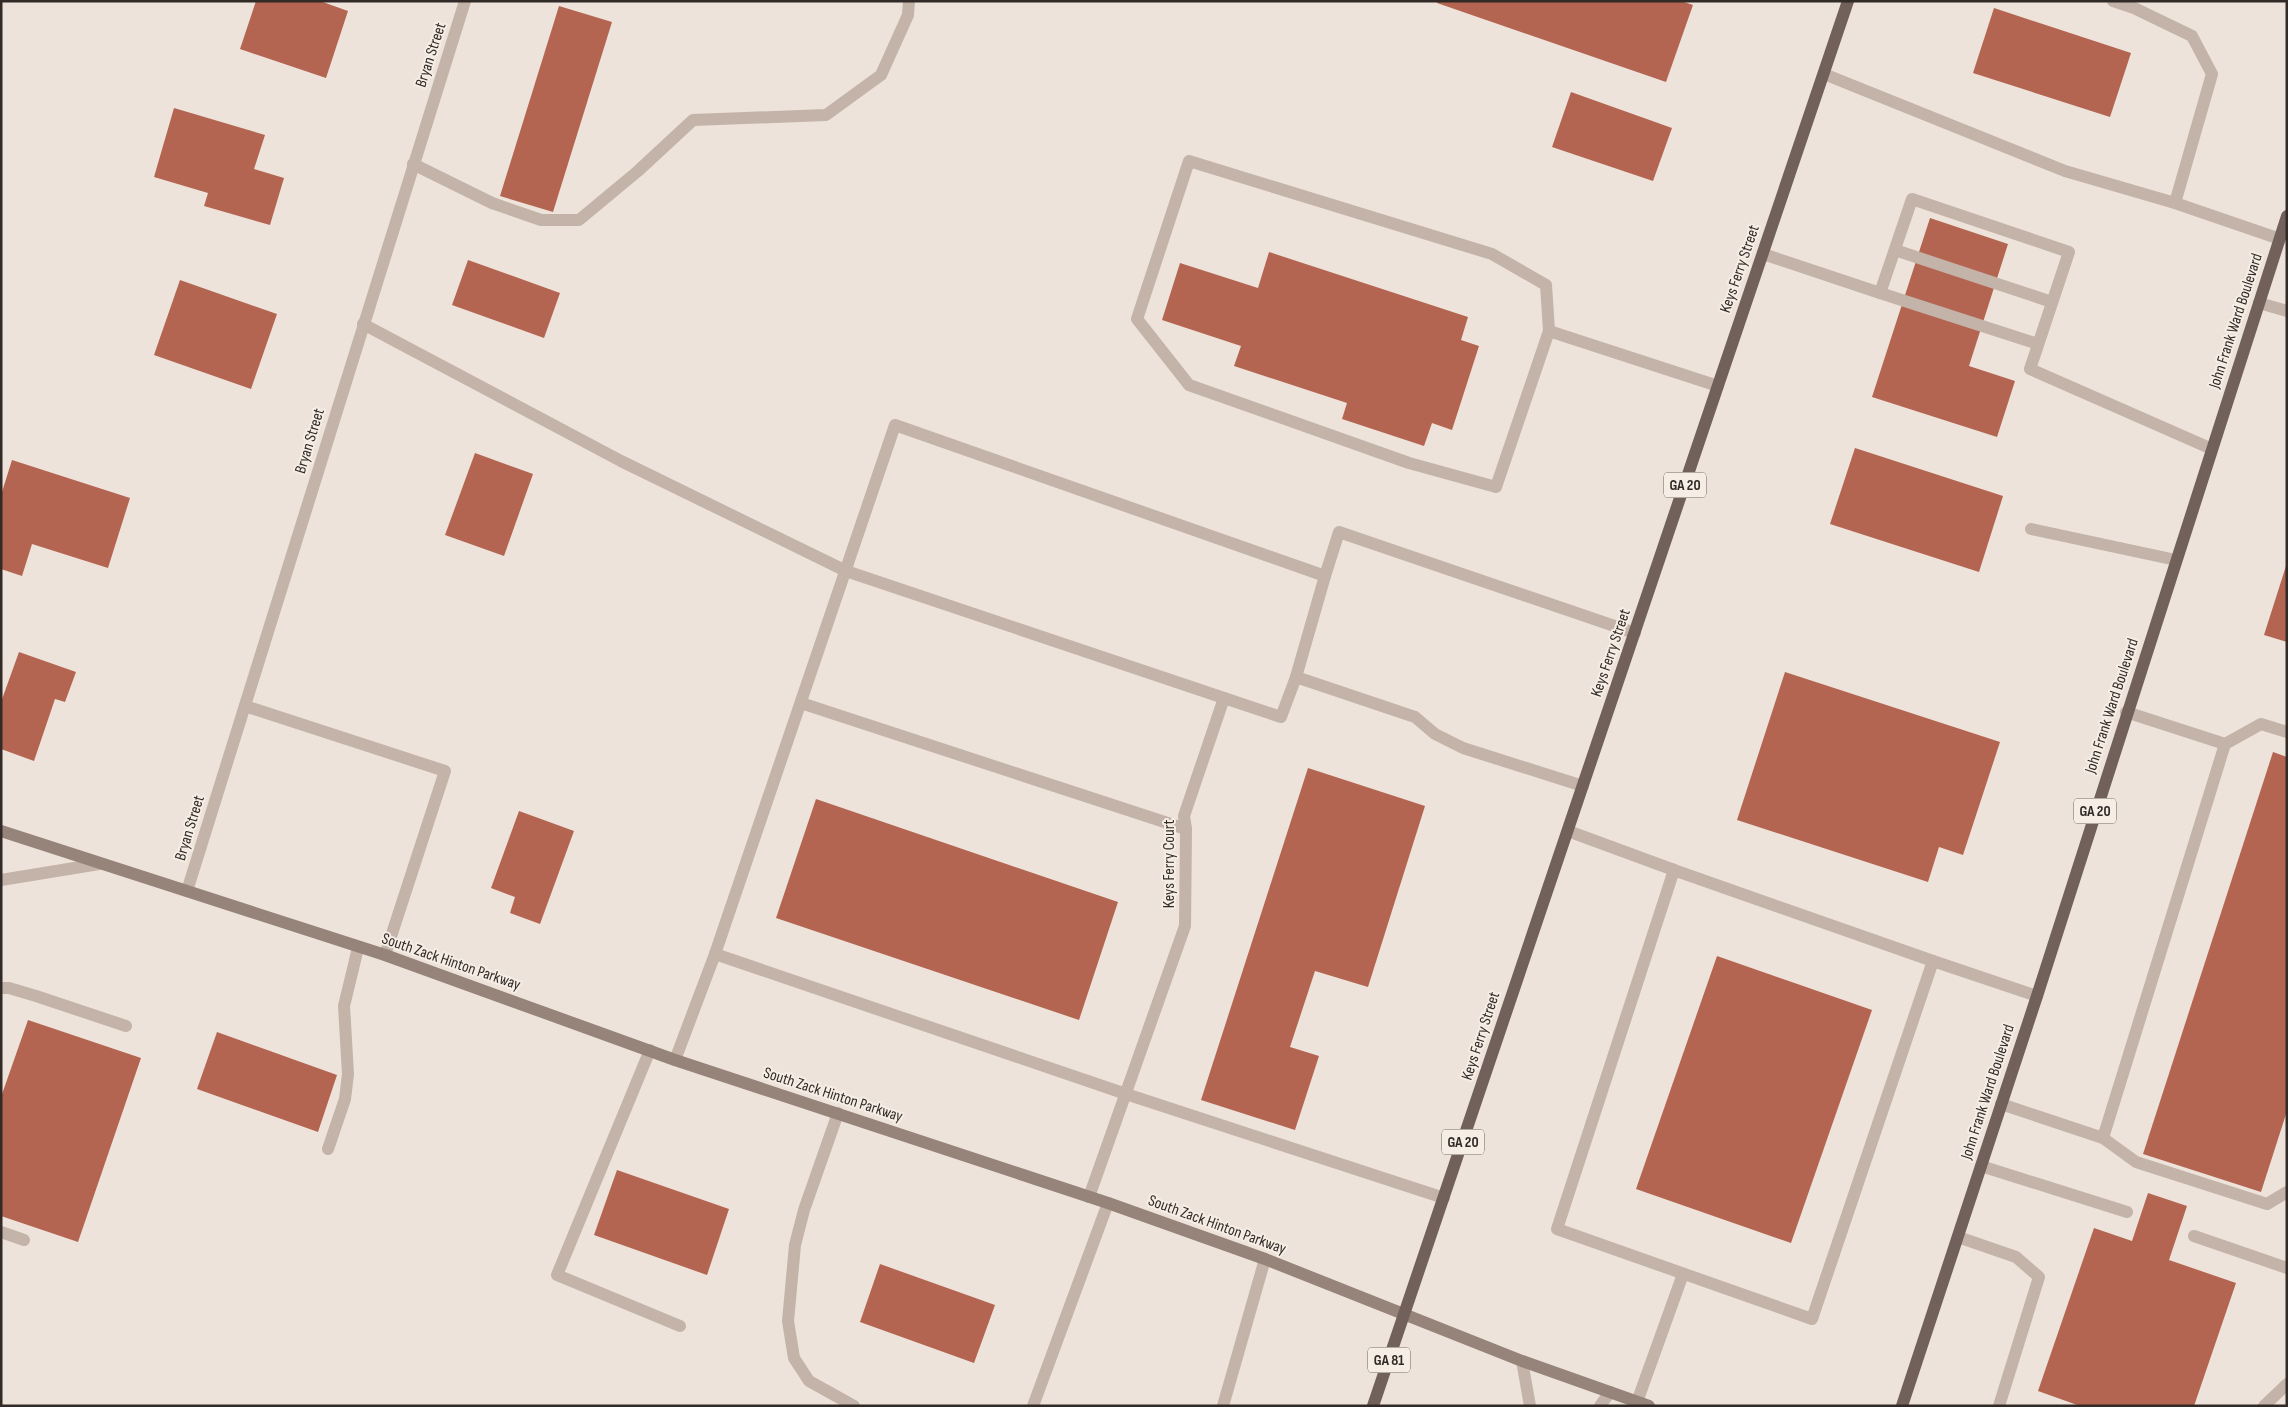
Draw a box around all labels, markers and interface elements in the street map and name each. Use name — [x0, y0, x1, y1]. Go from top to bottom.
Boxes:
street label: Bryan Street — [412, 20, 450, 90]
street label: Keys Ferry Street — [1716, 222, 1764, 315]
street label: John Frank Ward Boulevard — [2205, 251, 2267, 392]
street label: Bryan Street — [291, 406, 329, 476]
road number: GA 20 — [1664, 472, 1706, 498]
street label: Keys Ferry Street — [1587, 606, 1635, 699]
street label: John Frank Ward Boulevard — [2081, 636, 2143, 777]
street label: Bryan Street — [171, 793, 209, 863]
road number: GA 20 — [2074, 798, 2116, 824]
street label: Keys Ferry Court — [1160, 820, 1179, 908]
street label: South Zack Hinton Parkway — [379, 929, 523, 995]
street label: Keys Ferry Street — [1458, 989, 1504, 1083]
street label: John Frank Ward Boulevard — [1957, 1022, 2019, 1163]
street label: South Zack Hinton Parkway — [761, 1063, 905, 1127]
road number: GA 20 — [1442, 1130, 1484, 1154]
street label: South Zack Hinton Parkway — [1145, 1191, 1289, 1259]
road number: GA 81 — [1368, 1348, 1410, 1372]

